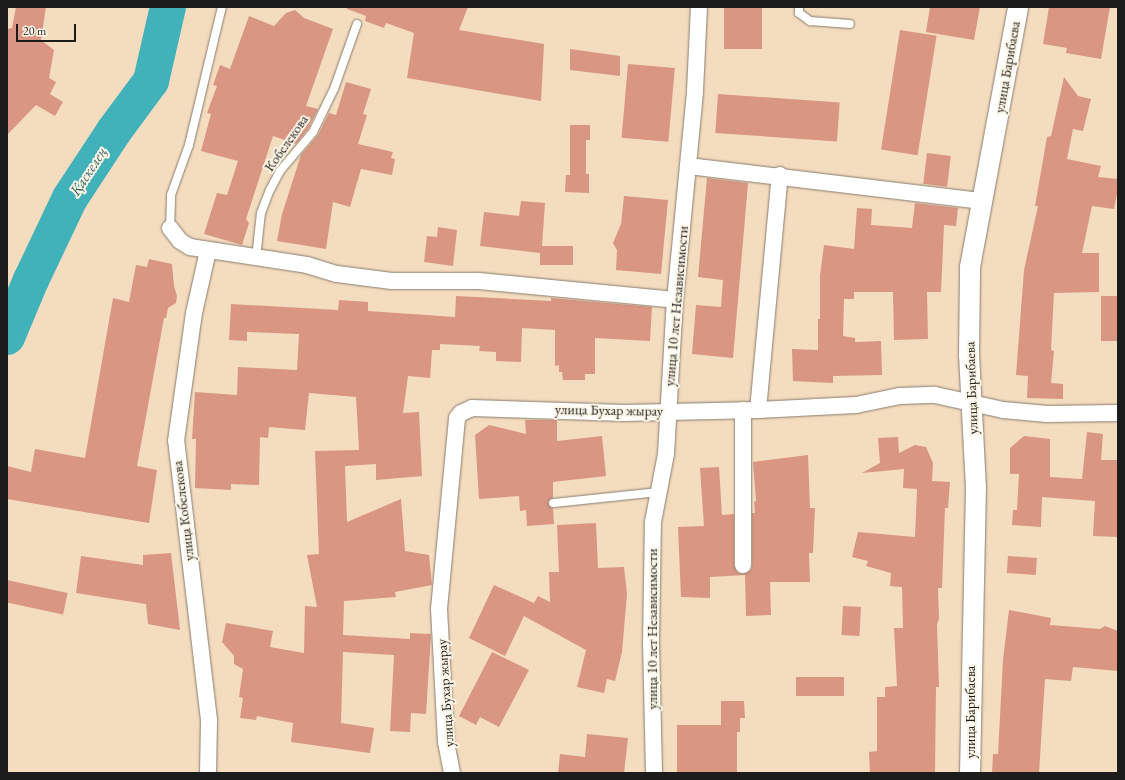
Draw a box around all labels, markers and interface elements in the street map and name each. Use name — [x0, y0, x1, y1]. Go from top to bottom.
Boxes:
scale bar — [18, 16, 78, 42]
street label: улица Барибаева — [991, 20, 1023, 114]
text: 20 m — [23, 23, 46, 39]
street label: Кобелекова — [260, 112, 312, 174]
water label: Қаскелең — [66, 143, 110, 199]
street label: улица 10 лет Независимости — [661, 225, 691, 387]
street label: улица Барибаева — [961, 341, 981, 435]
street label: улица Бухар жырау — [555, 401, 663, 419]
street label: улица Кобелекова — [169, 460, 197, 562]
street label: улица 10 лет Независимости — [644, 549, 660, 709]
street label: улица Бухар жырау — [433, 638, 457, 748]
street label: улица Барибаева — [962, 666, 978, 758]

